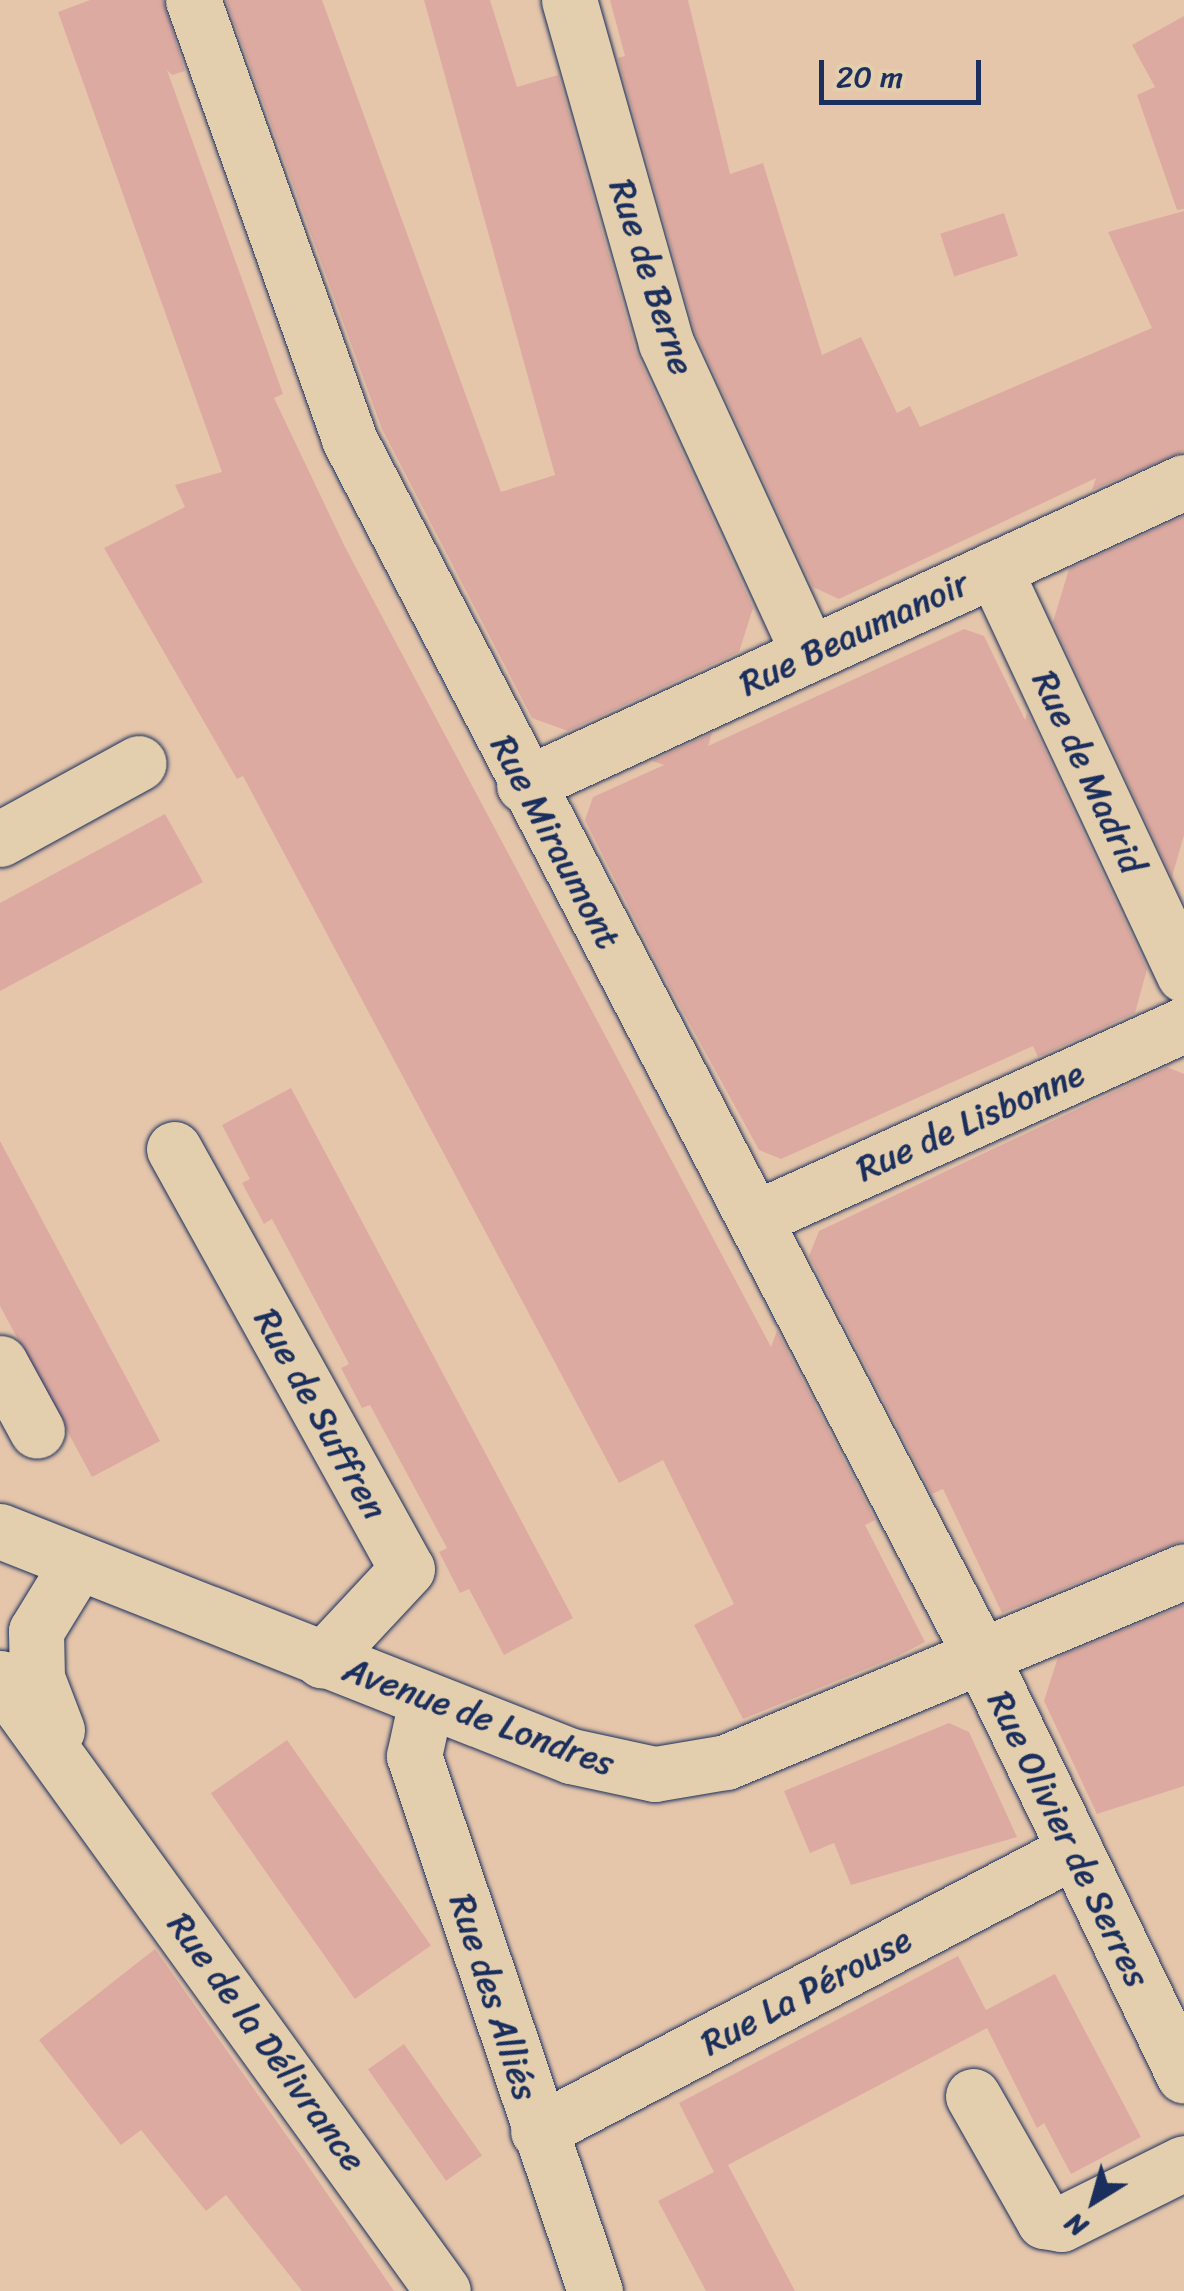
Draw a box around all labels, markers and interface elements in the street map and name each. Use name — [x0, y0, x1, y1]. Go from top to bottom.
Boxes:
scale bar — [824, 40, 986, 102]
text: 20 m — [836, 50, 903, 104]
street label: Rue de Berne — [601, 174, 703, 380]
street label: Rue Beaumanoir — [732, 561, 976, 705]
street label: Rue de Madrid — [1024, 664, 1154, 880]
street label: Rue Miraumont — [482, 728, 630, 956]
street label: Rue de Lisbonne — [849, 1052, 1091, 1190]
street label: Rue de Suffren — [246, 1301, 396, 1527]
street label: Avenue de Londres — [337, 1647, 621, 1785]
street label: Rue Olivier de Serres — [980, 1685, 1158, 1993]
street label: Rue des Alliés — [441, 1889, 547, 2105]
street label: Rue de la Délivrance — [159, 1905, 375, 2179]
street label: Rue La Pérouse — [693, 1918, 919, 2064]
north arrow — [1044, 2151, 1144, 2251]
text: N — [1053, 2200, 1098, 2251]

